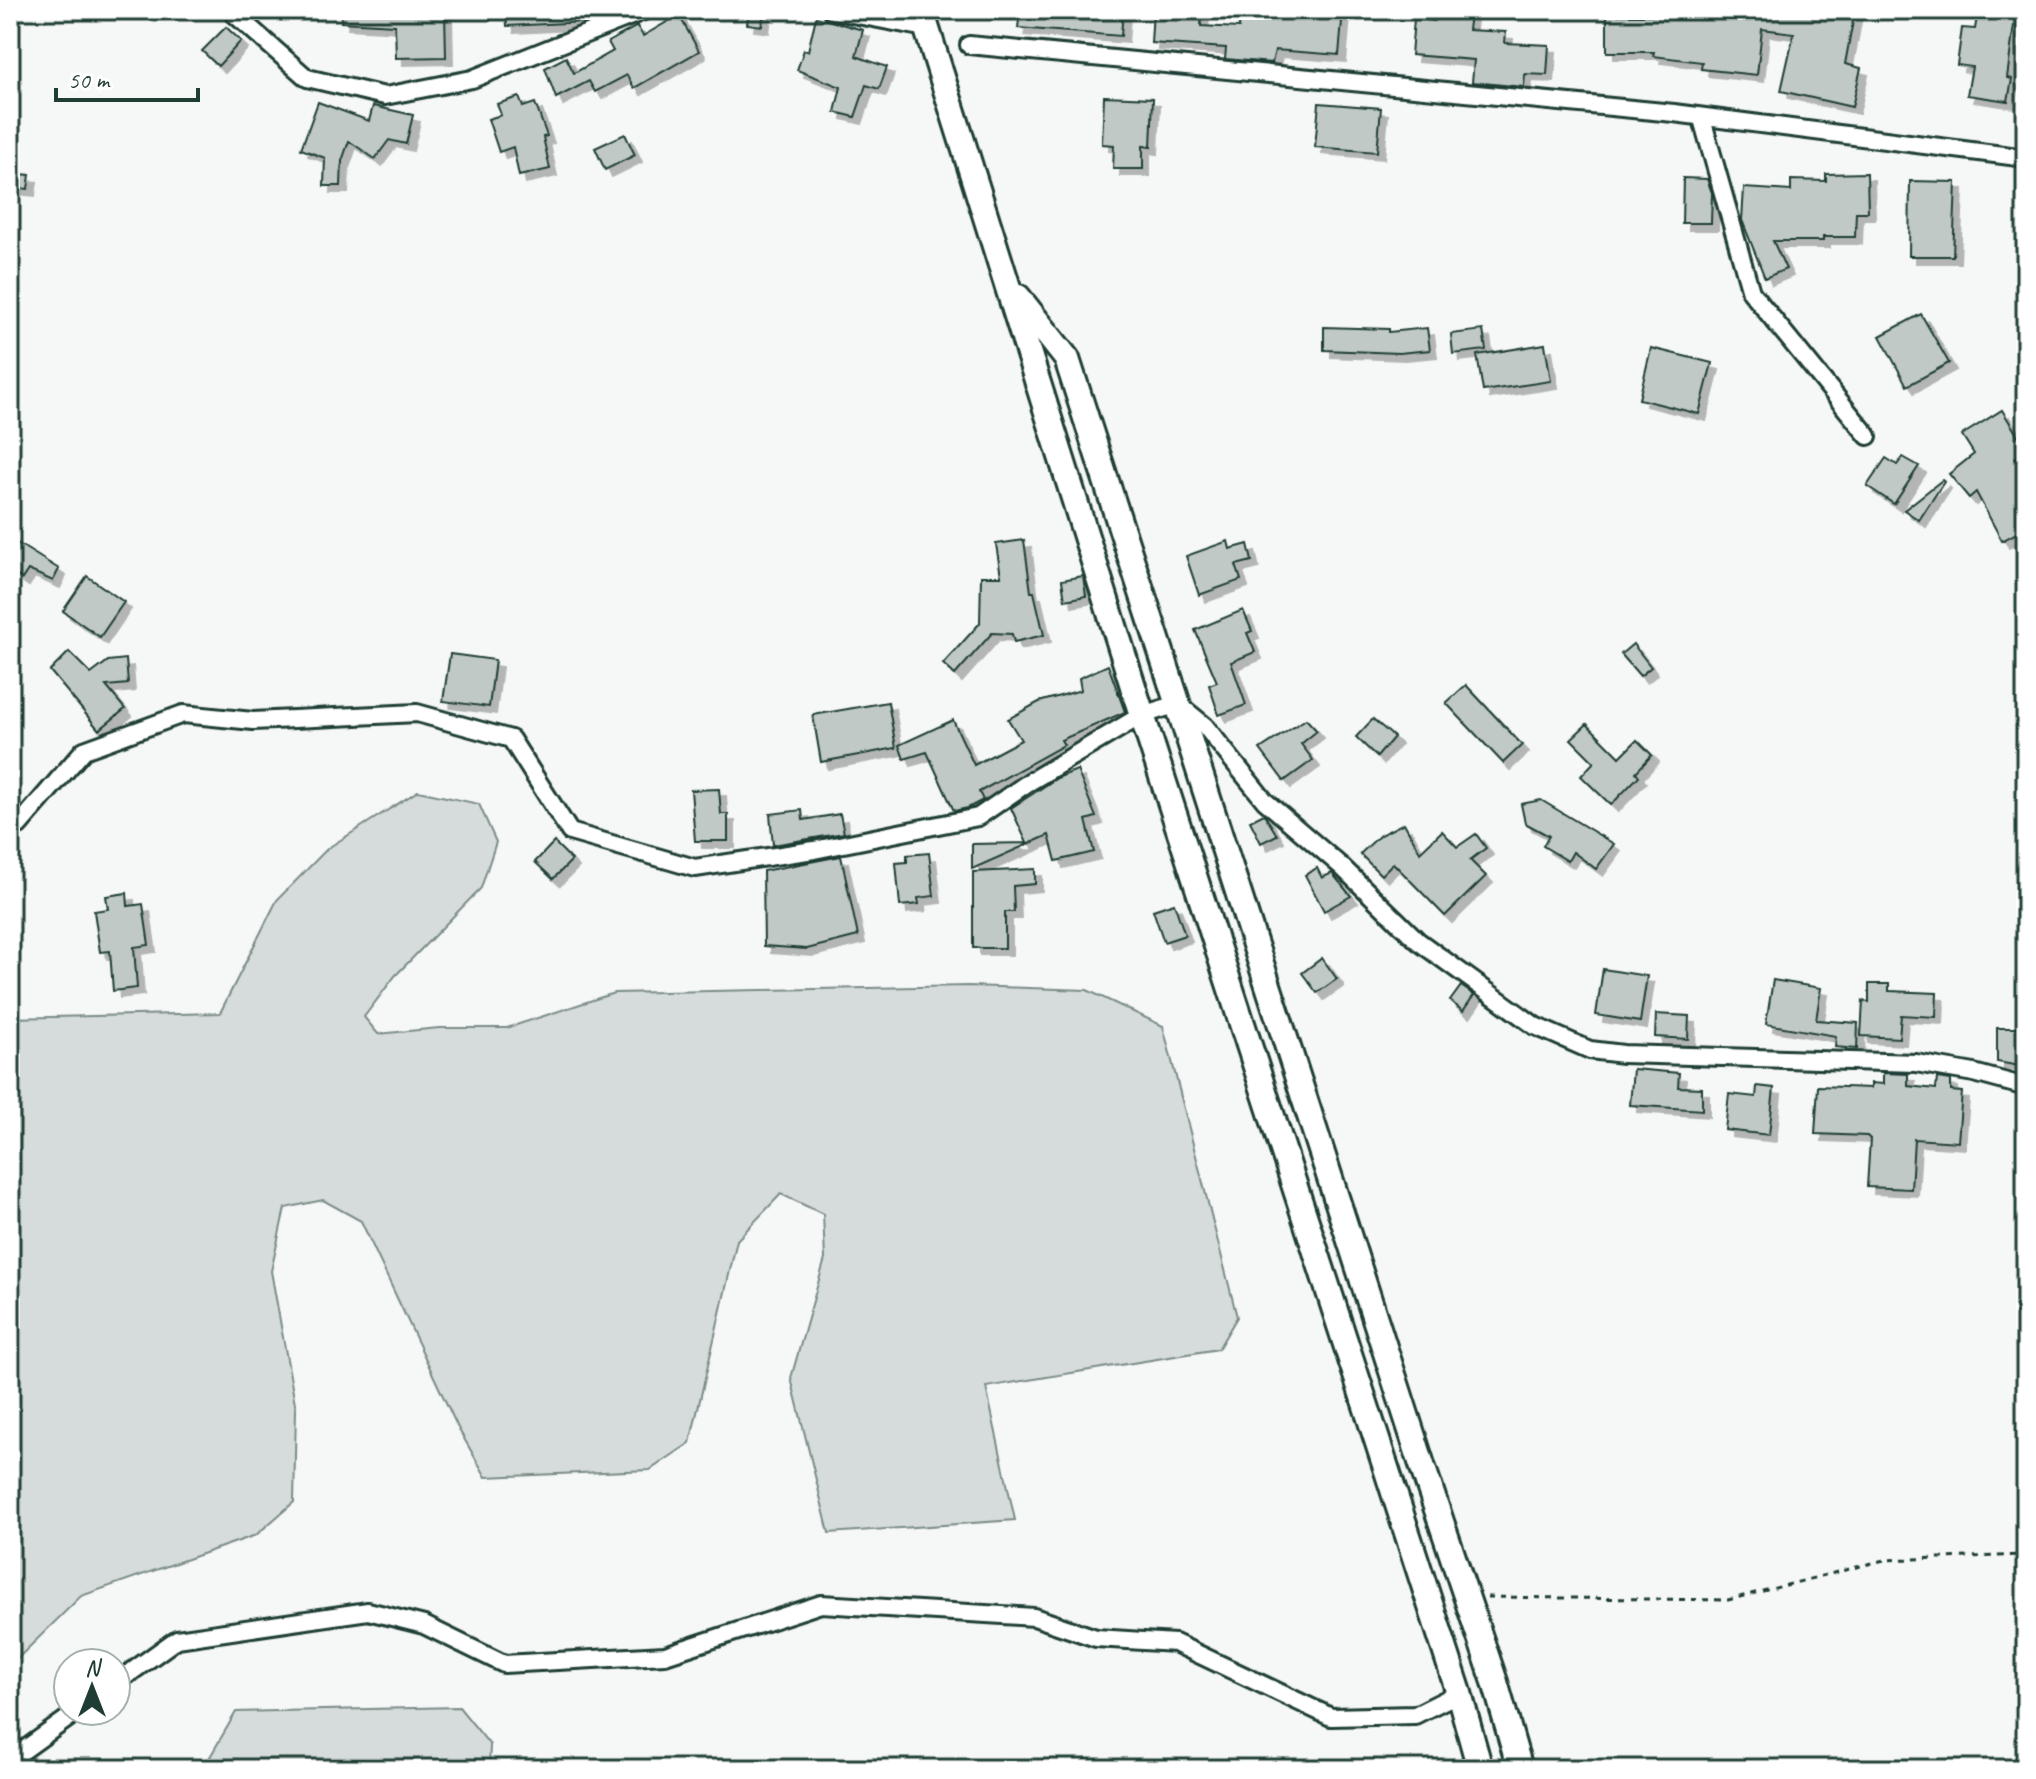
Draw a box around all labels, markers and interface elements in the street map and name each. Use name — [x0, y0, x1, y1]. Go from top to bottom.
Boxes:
scale bar — [56, 52, 198, 102]
text: 50 m — [68, 65, 111, 95]
north arrow — [52, 1647, 132, 1727]
text: N — [85, 1654, 102, 1682]

